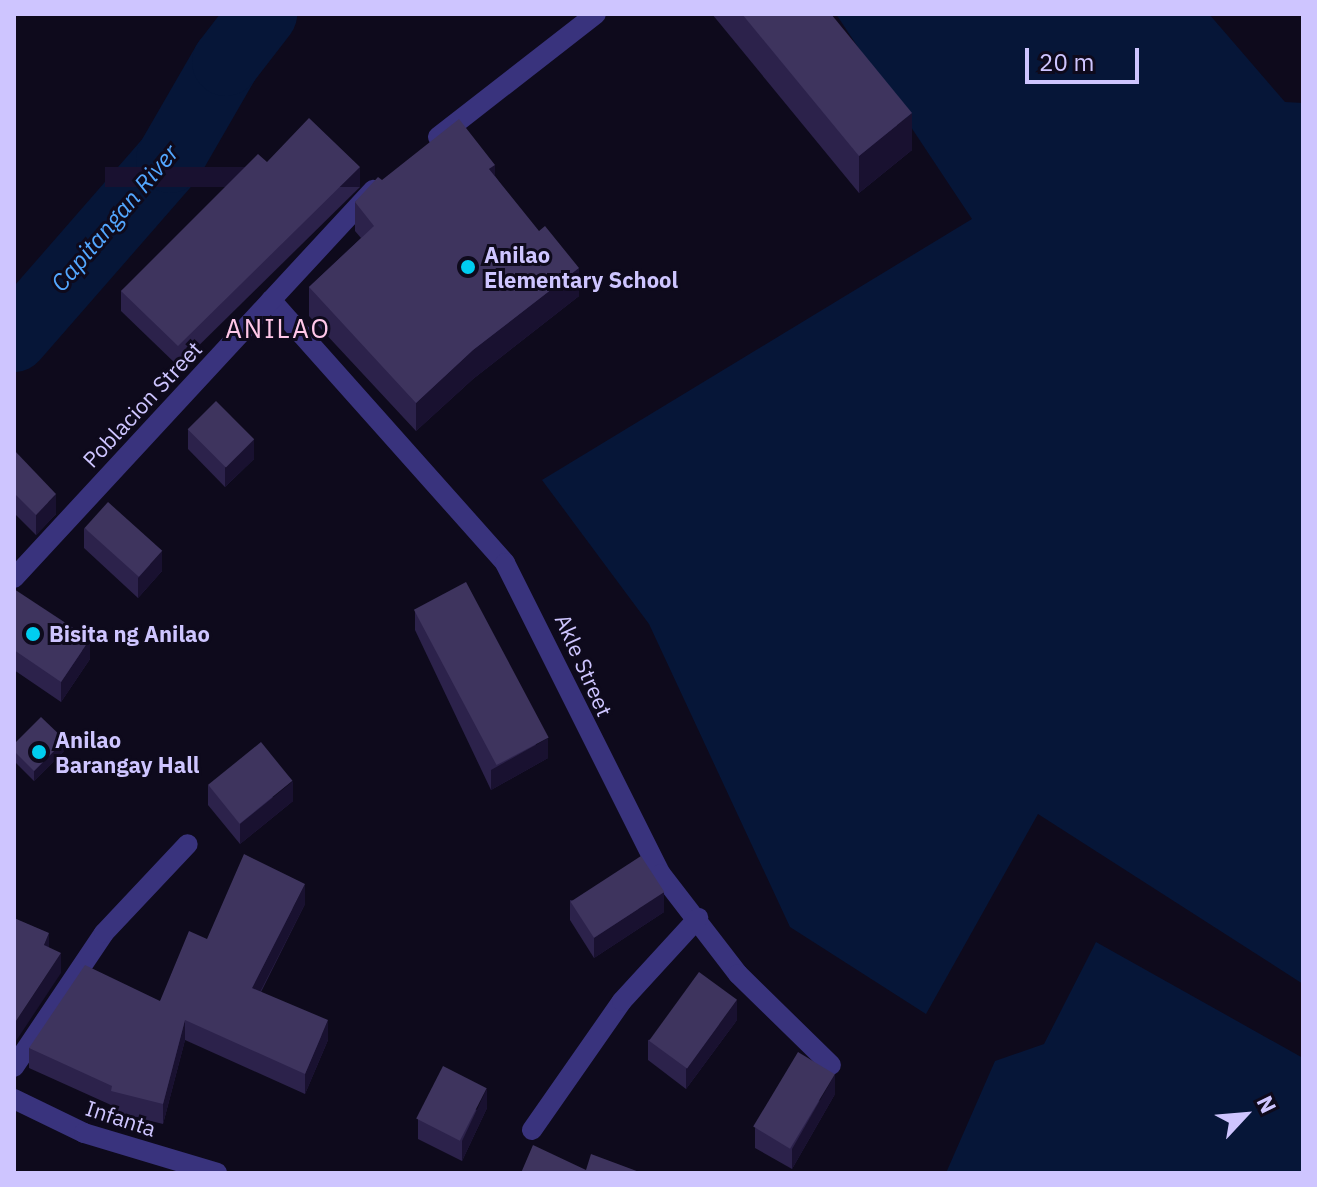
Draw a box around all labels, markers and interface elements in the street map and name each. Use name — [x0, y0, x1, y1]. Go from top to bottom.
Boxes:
scale bar — [1029, 32, 1143, 82]
text: 20 m — [1039, 46, 1094, 78]
water label: Capitangan River — [45, 139, 185, 297]
place label: Anilao Elementary School — [484, 241, 678, 292]
marker: Anilao Elementary School — [459, 258, 477, 276]
district label: ANILAO — [225, 313, 331, 345]
street label: Poblacion Street — [77, 336, 207, 472]
street label: Akle Street — [550, 610, 618, 720]
place label: Bisita ng Anilao — [49, 621, 210, 647]
marker: Bisita ng Anilao — [24, 625, 42, 643]
place label: Anilao Barangay Hall — [55, 726, 199, 778]
marker: Anilao Barangay Hall — [30, 743, 48, 761]
north arrow — [1205, 1075, 1285, 1155]
text: N — [1250, 1091, 1284, 1118]
street label: Infanta — [83, 1094, 159, 1142]

